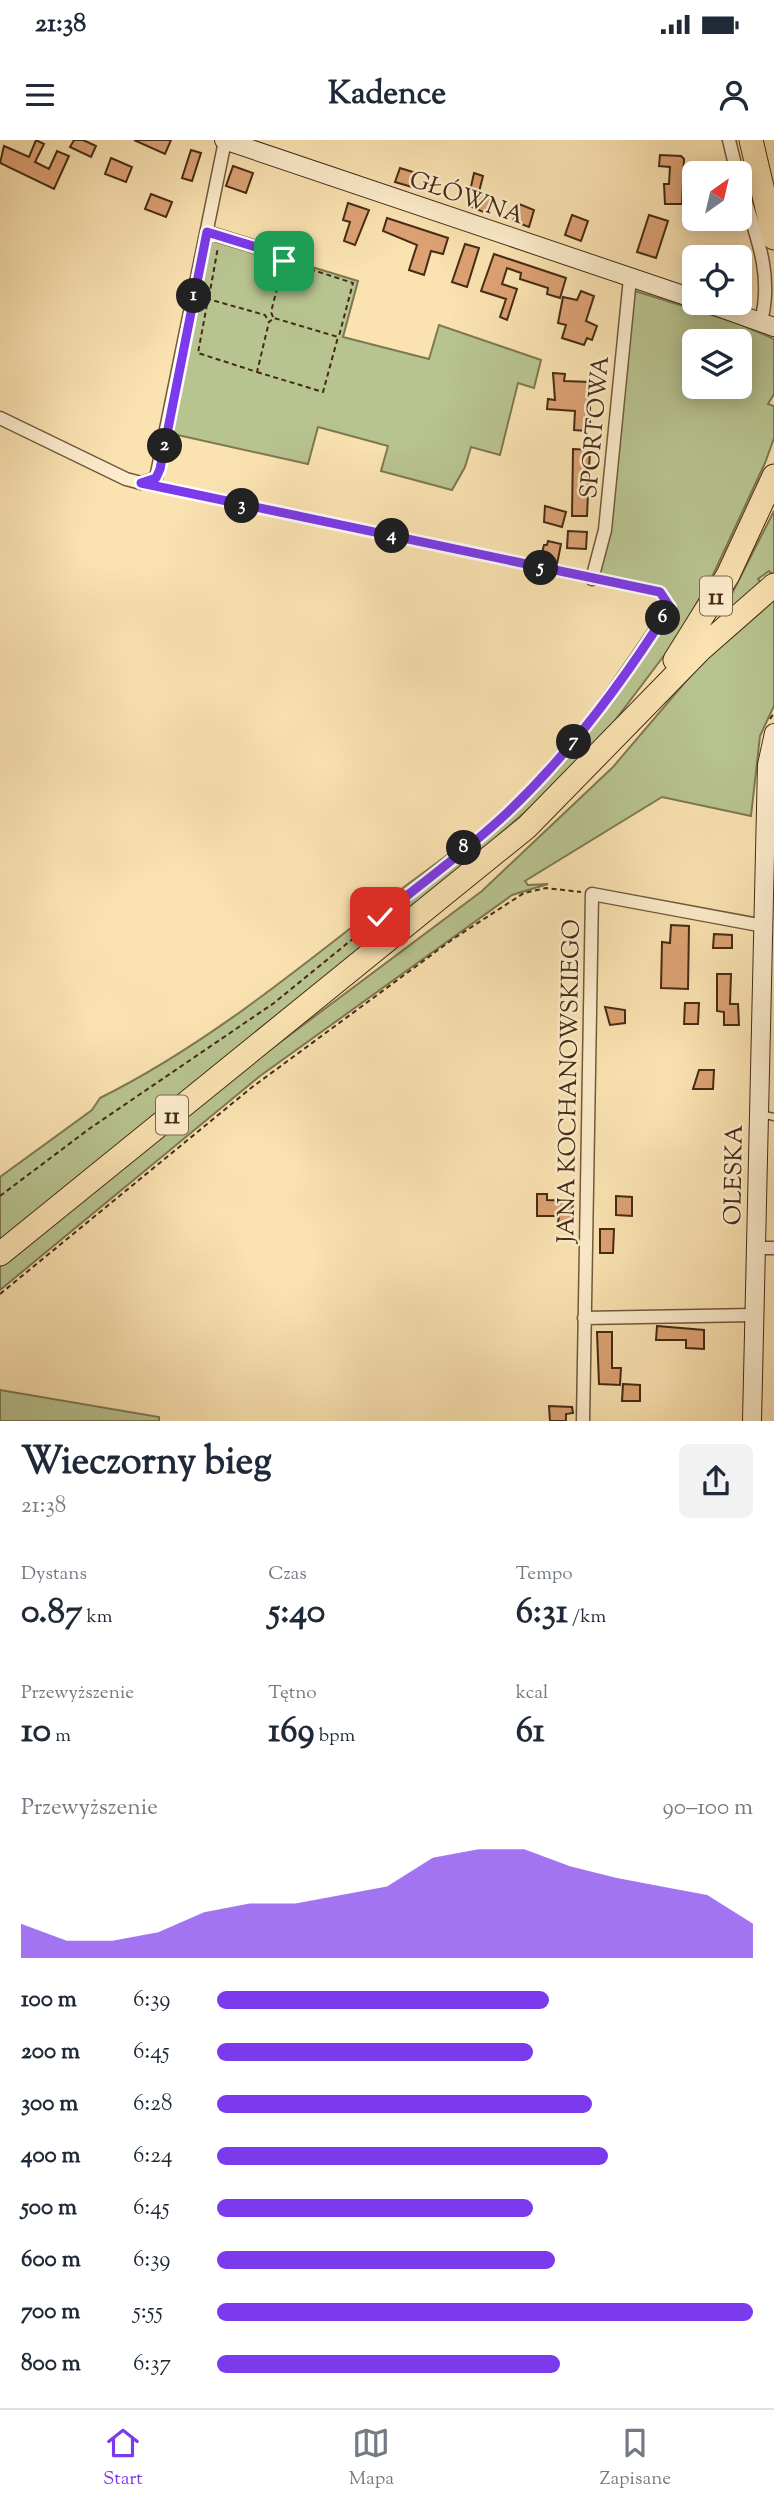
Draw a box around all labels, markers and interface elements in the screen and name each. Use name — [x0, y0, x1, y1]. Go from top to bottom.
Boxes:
text: 21:38 — [35, 6, 86, 43]
text: Kadence — [328, 72, 446, 118]
icon: menu — [21, 76, 59, 114]
icon: person — [715, 76, 753, 114]
north arrow — [682, 161, 752, 231]
map controls — [682, 161, 752, 399]
street label: GŁÓWNA — [405, 163, 529, 235]
pin — [254, 231, 314, 291]
icon: arrive — [265, 242, 303, 280]
button: locate — [682, 245, 752, 315]
pin: 1 — [176, 278, 212, 314]
text: 1 — [190, 282, 197, 309]
button: layers — [682, 329, 752, 399]
street label: SPORTOWA — [573, 354, 619, 500]
pin: 2 — [148, 428, 182, 464]
text: 2 — [160, 432, 169, 459]
pin: 3 — [224, 488, 260, 524]
text: 3 — [238, 492, 245, 519]
pin: 4 — [374, 518, 410, 554]
text: 4 — [387, 522, 396, 549]
pin: 5 — [524, 550, 558, 586]
text: 5 — [537, 554, 544, 581]
road number: 11 — [700, 576, 732, 616]
pin: 6 — [646, 601, 680, 636]
text: 6 — [658, 604, 667, 631]
pin: 7 — [556, 724, 592, 760]
text: 7 — [569, 728, 578, 755]
pin: 8 — [447, 830, 482, 866]
text: 8 — [459, 834, 468, 861]
pin — [350, 887, 410, 947]
icon: check — [361, 898, 399, 936]
street label: JANA KOCHANOWSKIEGO — [550, 919, 590, 1245]
road number: 11 — [156, 1096, 188, 1134]
street label: OLESKA — [717, 1124, 753, 1226]
text: Wieczorny bieg — [21, 1437, 272, 1491]
button: share — [679, 1444, 753, 1518]
text: 21:38 — [21, 1490, 66, 1523]
text: Dystans — [21, 1561, 87, 1588]
text: Czas — [268, 1561, 307, 1588]
text: Tempo — [516, 1561, 573, 1588]
text: 0.87 — [21, 1588, 82, 1639]
text: 5:40 — [268, 1588, 325, 1639]
text: 6:31 — [516, 1588, 568, 1639]
text: km — [82, 1604, 113, 1631]
text: /km — [568, 1604, 606, 1631]
text: Przewyższenie — [21, 1680, 134, 1707]
text: Tętno — [268, 1680, 317, 1707]
text: kcal — [516, 1680, 548, 1707]
text: 10 — [21, 1707, 51, 1758]
text: 169 — [268, 1707, 315, 1758]
text: 61 — [516, 1707, 545, 1758]
text: m — [51, 1723, 71, 1750]
text: bpm — [315, 1723, 355, 1750]
text: Przewyższenie — [21, 1792, 158, 1825]
text: 90–100 m — [663, 1792, 753, 1825]
text: 100 m — [21, 1984, 77, 2017]
text: 6:39 — [133, 1984, 170, 2017]
text: 200 m — [21, 2036, 80, 2069]
text: 6:45 — [133, 2036, 170, 2069]
text: 300 m — [21, 2088, 78, 2121]
text: 6:28 — [133, 2088, 172, 2121]
text: 400 m — [21, 2140, 81, 2173]
text: 6:24 — [133, 2140, 173, 2173]
text: 500 m — [21, 2192, 77, 2225]
text: 6:45 — [133, 2192, 170, 2225]
text: 600 m — [21, 2244, 81, 2277]
text: 6:39 — [133, 2244, 170, 2277]
text: 700 m — [21, 2296, 80, 2329]
text: 5:55 — [133, 2296, 163, 2329]
text: 800 m — [21, 2348, 81, 2381]
text: 6:37 — [133, 2348, 171, 2381]
tab: Start — [103, 2424, 143, 2493]
tab: Mapa — [349, 2424, 394, 2493]
tab: Zapisane — [600, 2424, 671, 2493]

